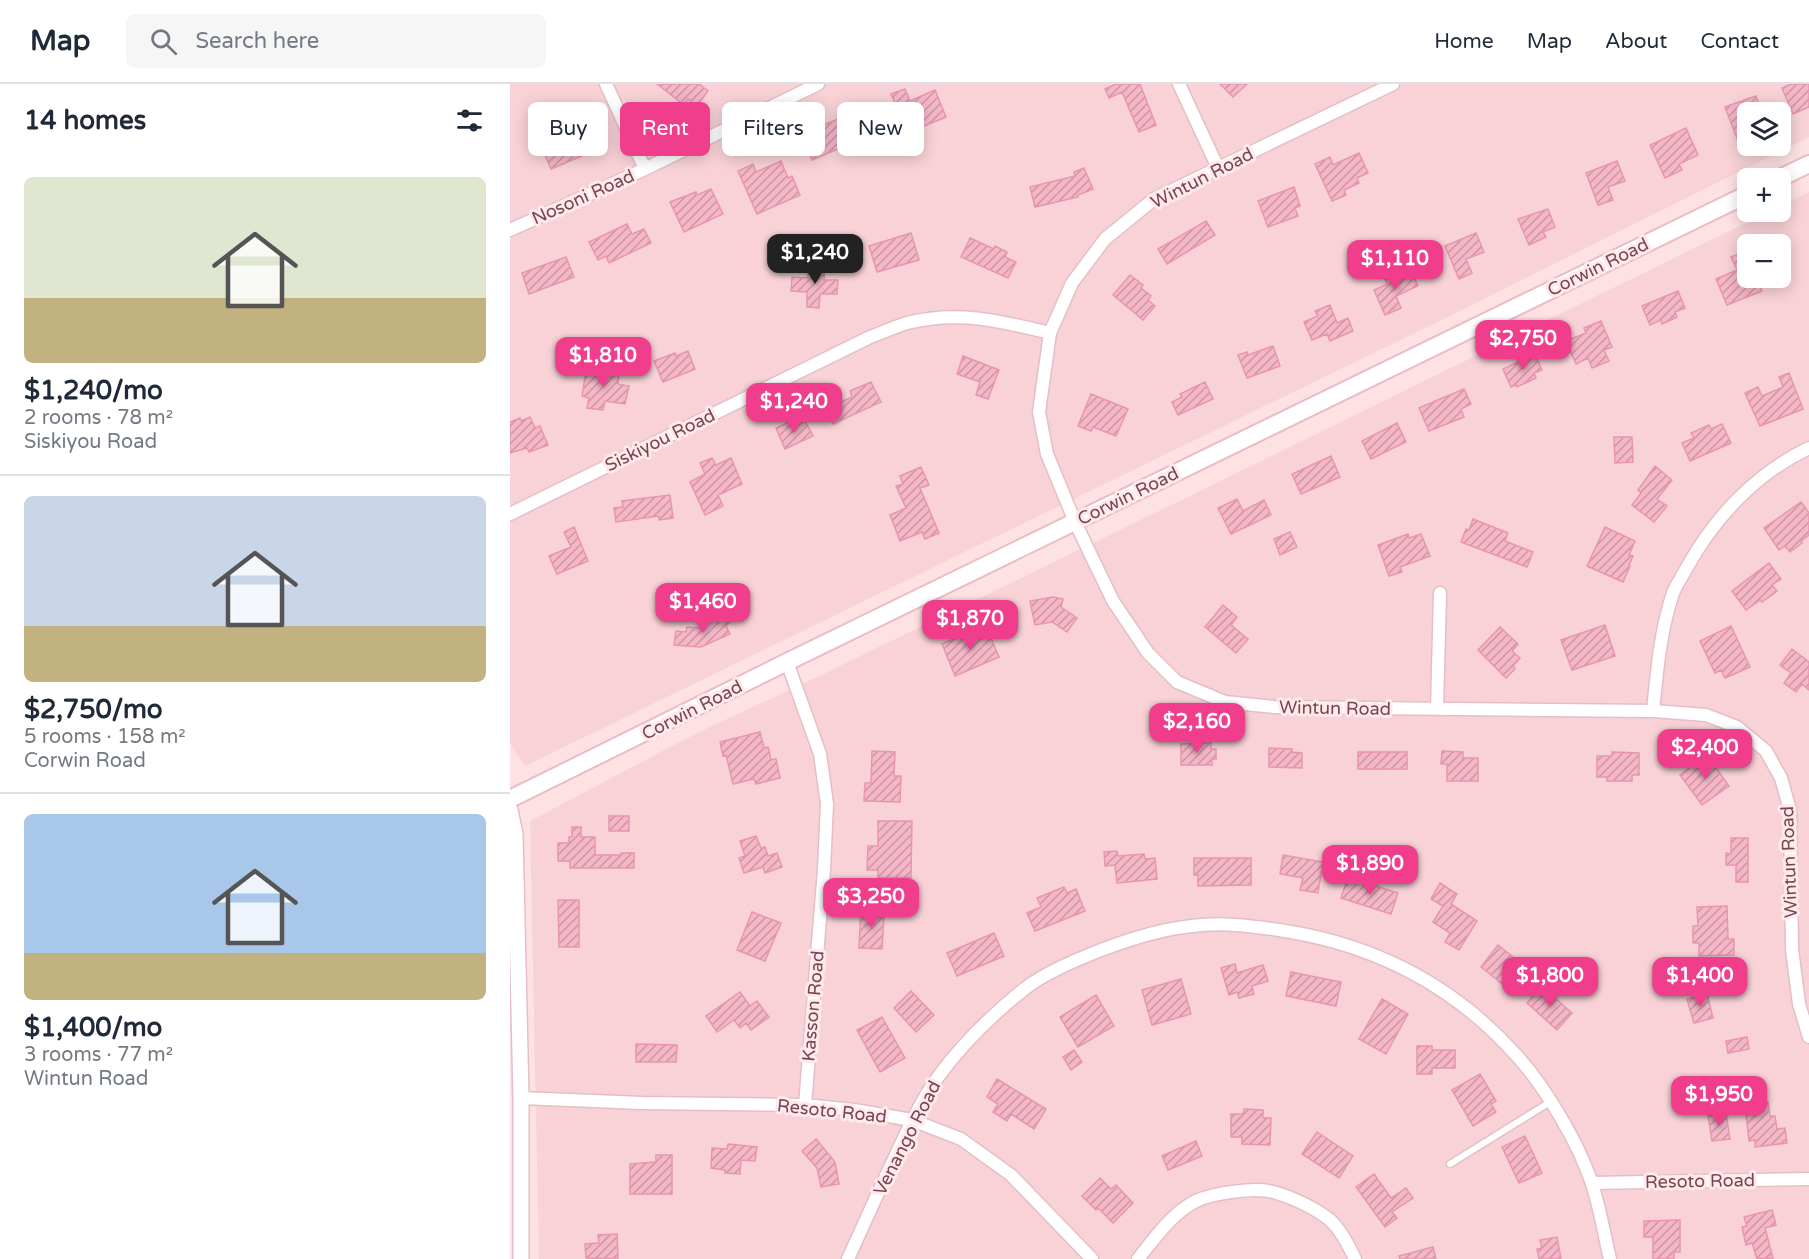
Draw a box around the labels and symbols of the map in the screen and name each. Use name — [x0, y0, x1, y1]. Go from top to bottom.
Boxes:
street label: Wintun Road — [1147, 143, 1257, 213]
street label: Nosoni Road — [528, 165, 638, 229]
street label: Corwin Road — [1544, 233, 1652, 301]
pin: $1,240 — [766, 234, 864, 285]
pin: $1,110 — [1346, 240, 1444, 291]
pin: $2,750 — [1474, 320, 1572, 371]
pin: $1,810 — [554, 337, 652, 388]
pin: $1,240 — [745, 383, 843, 434]
street label: Siskiyou Road — [601, 404, 719, 476]
street label: Corwin Road — [1074, 462, 1182, 530]
pin: $1,460 — [654, 583, 752, 634]
pin: $1,870 — [921, 600, 1019, 651]
street label: Corwin Road — [638, 675, 746, 745]
street label: Wintun Road — [1279, 696, 1391, 720]
pin: $2,160 — [1148, 703, 1246, 754]
pin: $2,400 — [1656, 729, 1754, 780]
street label: Wintun Road — [1776, 806, 1802, 918]
pin: $1,890 — [1321, 845, 1419, 896]
pin: $3,250 — [822, 878, 920, 929]
street label: Kasson Road — [797, 950, 829, 1062]
pin: $1,800 — [1501, 957, 1599, 1008]
pin: $1,400 — [1651, 957, 1749, 1008]
pin: $1,950 — [1670, 1076, 1768, 1127]
street label: Venango Road — [869, 1077, 945, 1199]
street label: Resoto Road — [776, 1094, 888, 1128]
street label: Resoto Road — [1645, 1169, 1755, 1193]

